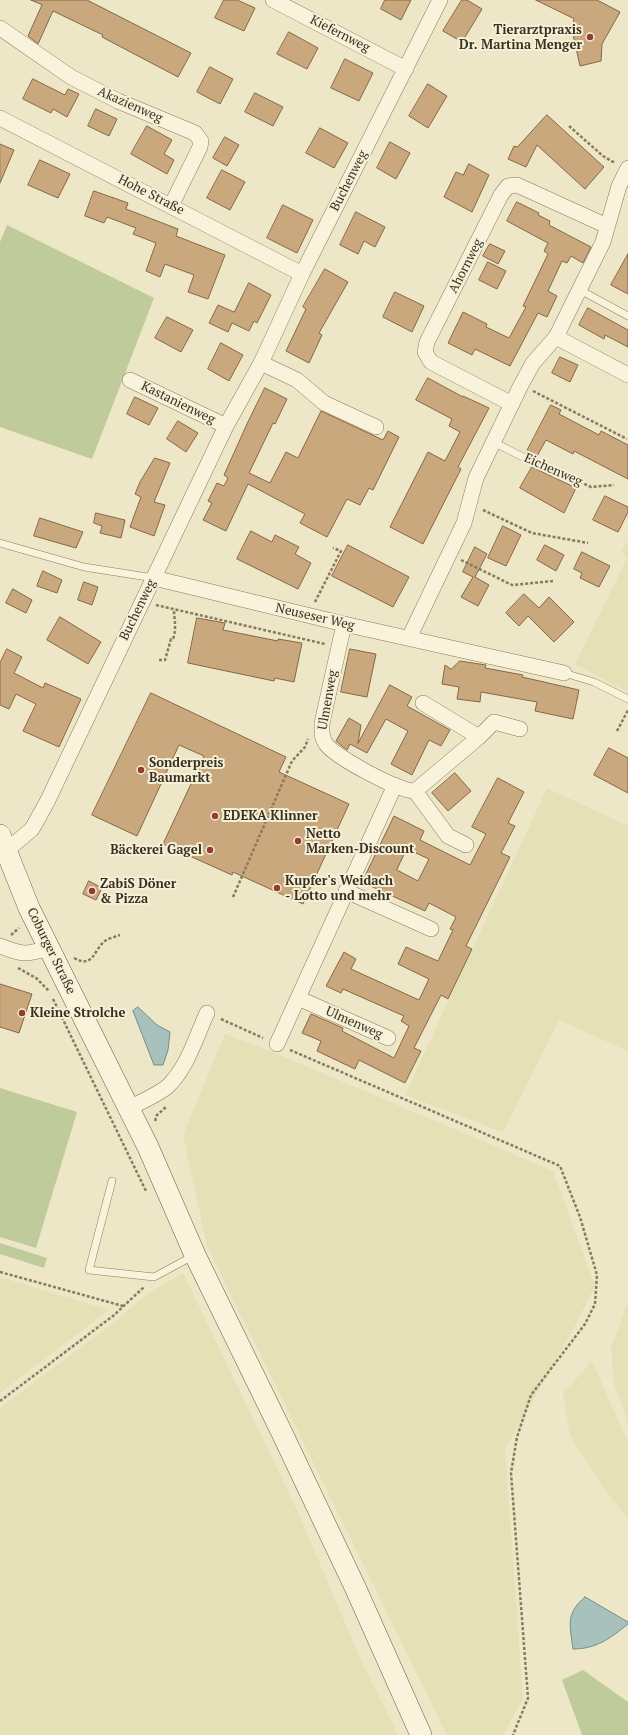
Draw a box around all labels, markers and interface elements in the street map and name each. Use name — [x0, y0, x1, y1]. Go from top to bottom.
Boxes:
street label: Kiefernweg — [308, 12, 372, 56]
place label: Tierarztpraxis Dr. Martina Menger — [459, 22, 582, 53]
marker: Tierarztpraxis Dr. Martina Menger — [585, 32, 595, 42]
street label: Akazienweg — [95, 84, 165, 126]
street label: Buchenweg — [327, 148, 371, 214]
street label: Hohe Straße — [115, 172, 187, 218]
street label: Ahornweg — [446, 236, 486, 296]
street label: Kastanienweg — [138, 378, 218, 428]
street label: Eichenweg — [521, 450, 585, 490]
street label: Buchenweg — [117, 577, 159, 643]
street label: Neuseser Weg — [274, 600, 356, 634]
street label: Ulmenweg — [315, 669, 341, 731]
place label: Sonderpreis Baumarkt — [149, 755, 223, 786]
marker: Sonderpreis Baumarkt — [136, 765, 146, 775]
place label: EDEKA Klinner — [223, 808, 318, 824]
marker: EDEKA Klinner — [210, 811, 220, 821]
place label: Netto Marken-Discount — [306, 826, 414, 857]
marker: Netto Marken-Discount — [293, 836, 303, 846]
place label: Bäckerei Gagel — [110, 842, 202, 858]
marker: Bäckerei Gagel — [205, 845, 215, 855]
place label: Kupfer's Weidach - Lotto und mehr — [285, 873, 393, 904]
place label: ZabiS Döner & Pizza — [100, 876, 176, 907]
marker: Kupfer's Weidach - Lotto und mehr — [272, 883, 282, 893]
marker: ZabiS Döner & Pizza — [87, 886, 97, 896]
street label: Coburger Straße — [23, 905, 79, 997]
street label: Ulmenweg — [323, 1004, 385, 1042]
place label: Kleine Strolche — [30, 1005, 125, 1021]
marker: Kleine Strolche — [17, 1008, 27, 1018]

